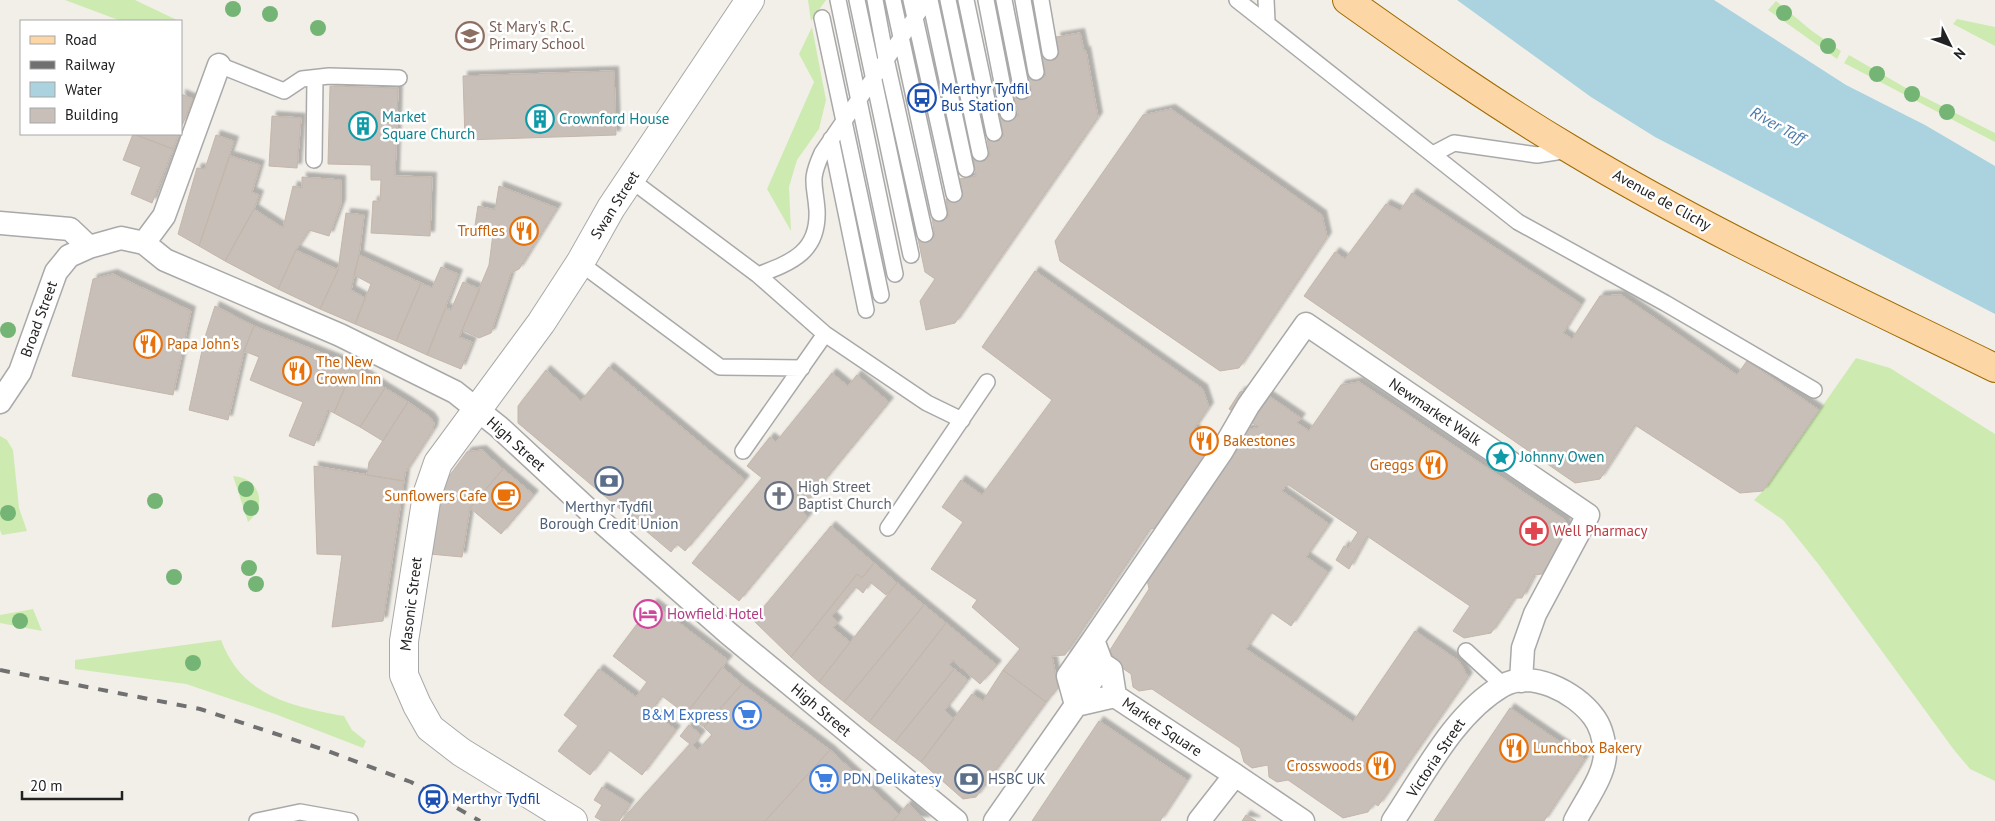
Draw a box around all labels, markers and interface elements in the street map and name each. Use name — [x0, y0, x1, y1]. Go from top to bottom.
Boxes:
place label: St Mary's R.C. Primary School — [489, 17, 585, 53]
legend — [20, 20, 182, 135]
north arrow — [1925, 20, 1975, 70]
school or university icon: St Mary's R.C. Primary School — [455, 21, 485, 51]
text: Road — [65, 30, 97, 49]
text: N — [1950, 44, 1969, 63]
text: Railway — [65, 55, 115, 74]
place label: Merthyr Tydfil Bus Station — [941, 79, 1030, 115]
text: Water — [65, 80, 102, 99]
bus stop icon: Merthyr Tydfil Bus Station — [907, 83, 937, 113]
water label: River Taff — [1747, 102, 1811, 149]
building icon: Crownford House — [525, 104, 555, 134]
text: Building — [65, 105, 119, 124]
place label: Market Square Church — [382, 107, 475, 143]
place label: Crownford House — [559, 109, 670, 128]
building icon: Market Square Church — [348, 111, 378, 141]
street label: Avenue de Clichy — [1610, 165, 1715, 234]
street label: Swan Street — [586, 167, 643, 242]
restaurant icon: Truffles — [509, 216, 539, 246]
place label: Truffles — [458, 221, 505, 240]
street label: Broad Street — [16, 278, 61, 360]
restaurant icon: Papa John's — [133, 329, 163, 359]
place label: Papa John's — [167, 334, 239, 353]
place label: The New Crown Inn — [316, 352, 381, 388]
restaurant icon: The New Crown Inn — [282, 356, 312, 386]
street label: Newmarket Walk — [1385, 374, 1486, 450]
street label: High Street — [483, 412, 550, 475]
restaurant icon: Bakestones — [1189, 426, 1219, 456]
place label: Bakestones — [1223, 431, 1295, 450]
place icon: Johnny Owen — [1486, 442, 1516, 472]
place label: Johnny Owen — [1519, 447, 1604, 466]
restaurant icon: Greggs — [1418, 450, 1448, 480]
place label: Greggs — [1370, 455, 1414, 474]
bank icon: Merthyr Tydfil Borough Credit Union — [594, 466, 624, 496]
place label: High Street Baptist Church — [798, 477, 892, 513]
cafe icon: Sunflowers Cafe — [491, 481, 521, 511]
church icon: High Street Baptist Church — [764, 481, 794, 511]
place label: Sunflowers Cafe — [384, 486, 487, 505]
place label: Merthyr Tydfil Borough Credit Union — [540, 497, 678, 533]
pharmacy icon: Well Pharmacy — [1519, 516, 1549, 546]
place label: Well Pharmacy — [1553, 521, 1648, 540]
street label: Masonic Street — [395, 556, 426, 652]
hotel icon: Howfield Hotel — [633, 599, 663, 629]
place label: Howfield Hotel — [667, 604, 764, 623]
street label: High Street — [787, 679, 855, 740]
street label: Market Square — [1119, 693, 1206, 760]
supermarket icon: B&M Express — [732, 700, 762, 730]
place label: B&M Express — [642, 705, 728, 724]
street label: Victoria Street — [1402, 715, 1469, 802]
restaurant icon: Lunchbox Bakery — [1499, 733, 1529, 763]
place label: Lunchbox Bakery — [1533, 738, 1642, 757]
restaurant icon: Crosswoods — [1366, 751, 1396, 781]
place label: Crosswoods — [1287, 756, 1362, 775]
supermarket icon: PDN Delikatesy — [809, 764, 839, 794]
bank icon: HSBC UK — [954, 764, 984, 794]
scale bar — [22, 768, 122, 800]
place label: PDN Delikatesy — [843, 769, 942, 788]
place label: HSBC UK — [988, 769, 1046, 788]
text: 20 m — [30, 776, 63, 795]
station icon: Merthyr Tydfil — [418, 784, 448, 814]
place label: Merthyr Tydfil — [452, 789, 541, 808]

